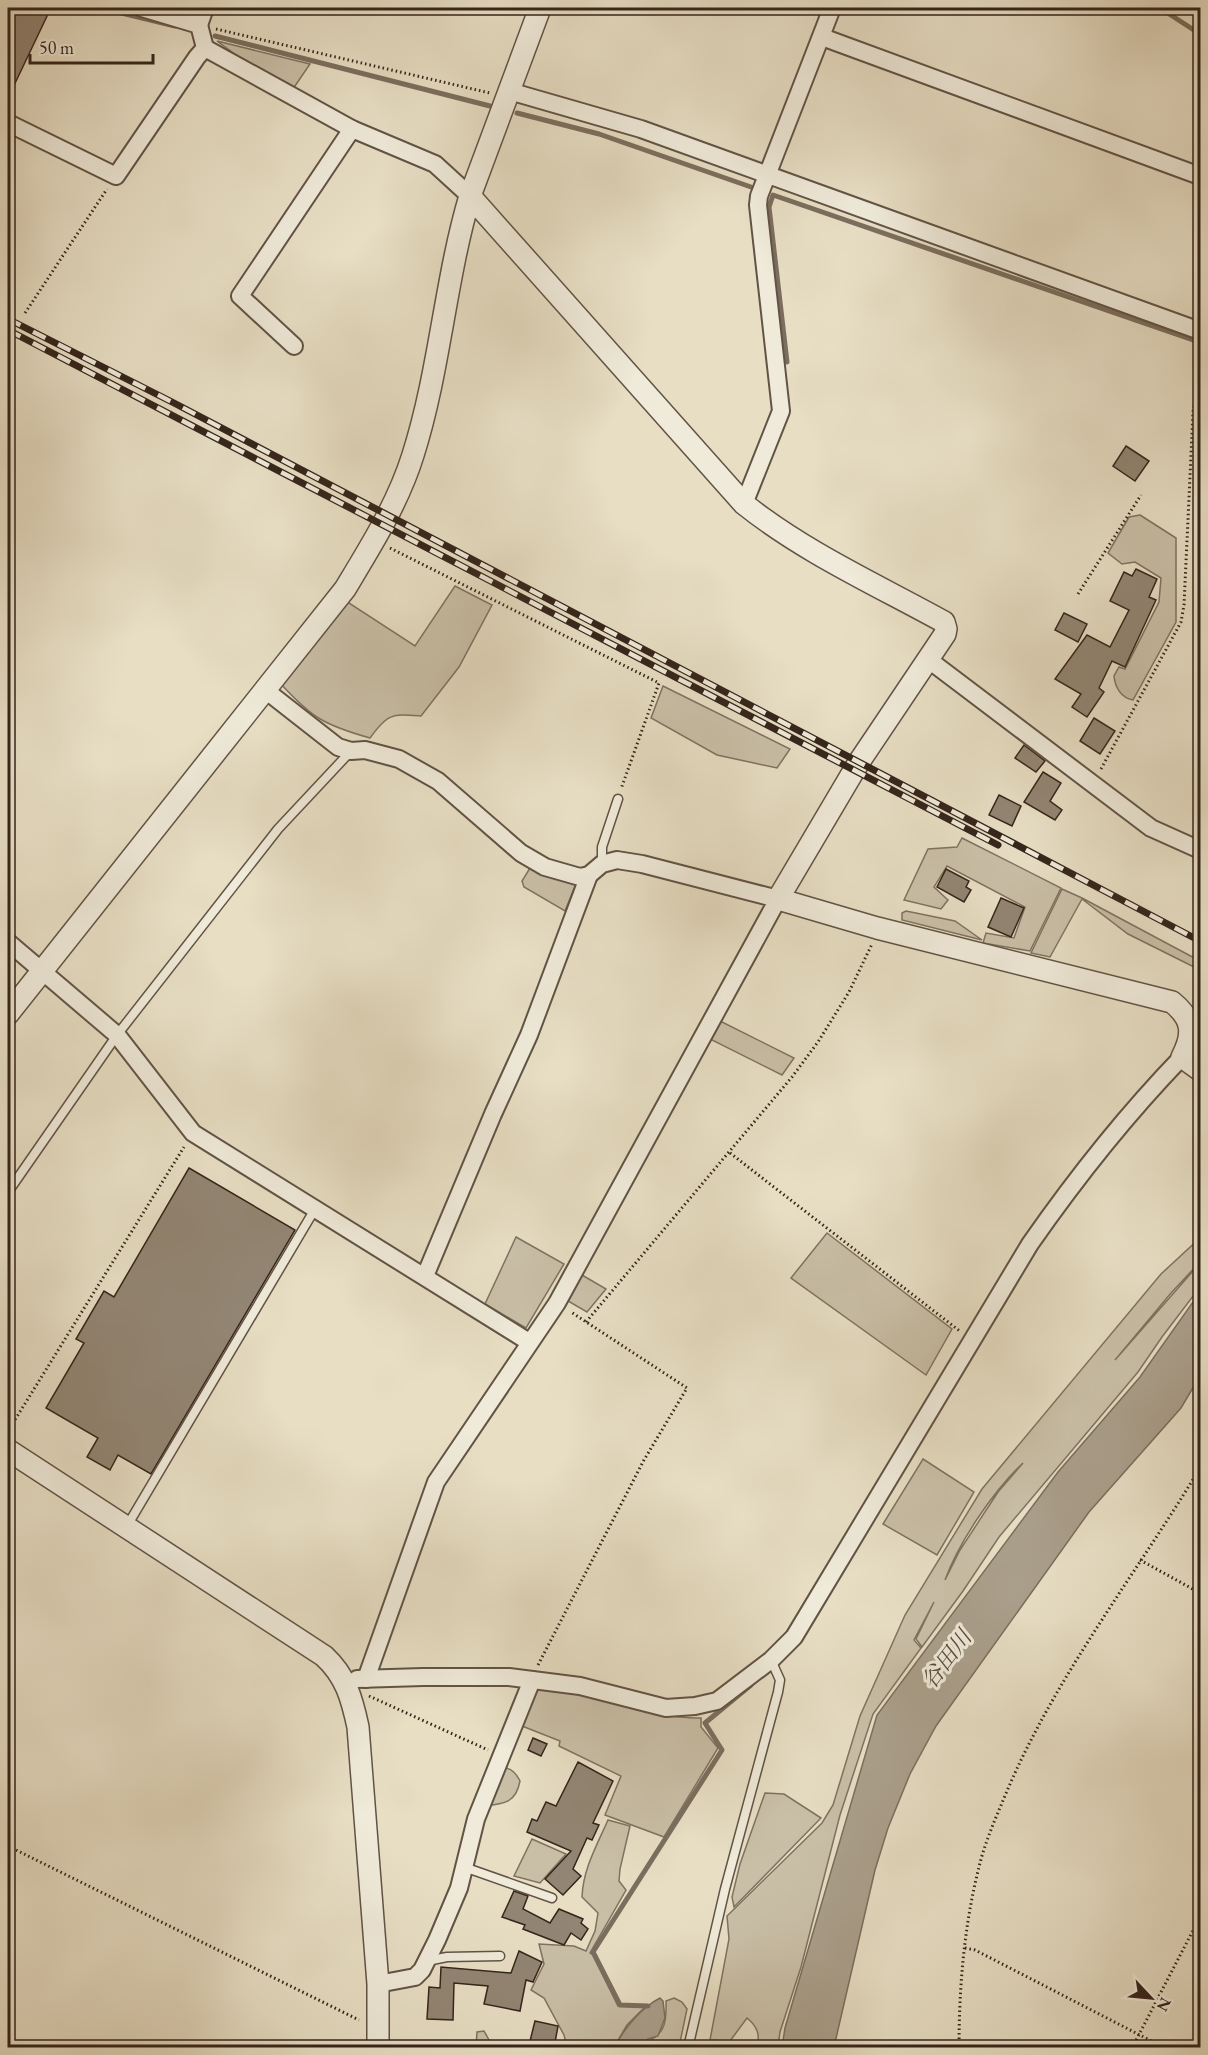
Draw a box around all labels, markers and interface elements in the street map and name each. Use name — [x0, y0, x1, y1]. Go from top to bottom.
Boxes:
scale bar — [30, 27, 153, 65]
text: 50 m — [39, 36, 74, 59]
water label: 谷田川 — [915, 1623, 979, 1694]
north arrow — [1121, 1968, 1181, 2028]
text: N — [1152, 1994, 1176, 2015]

